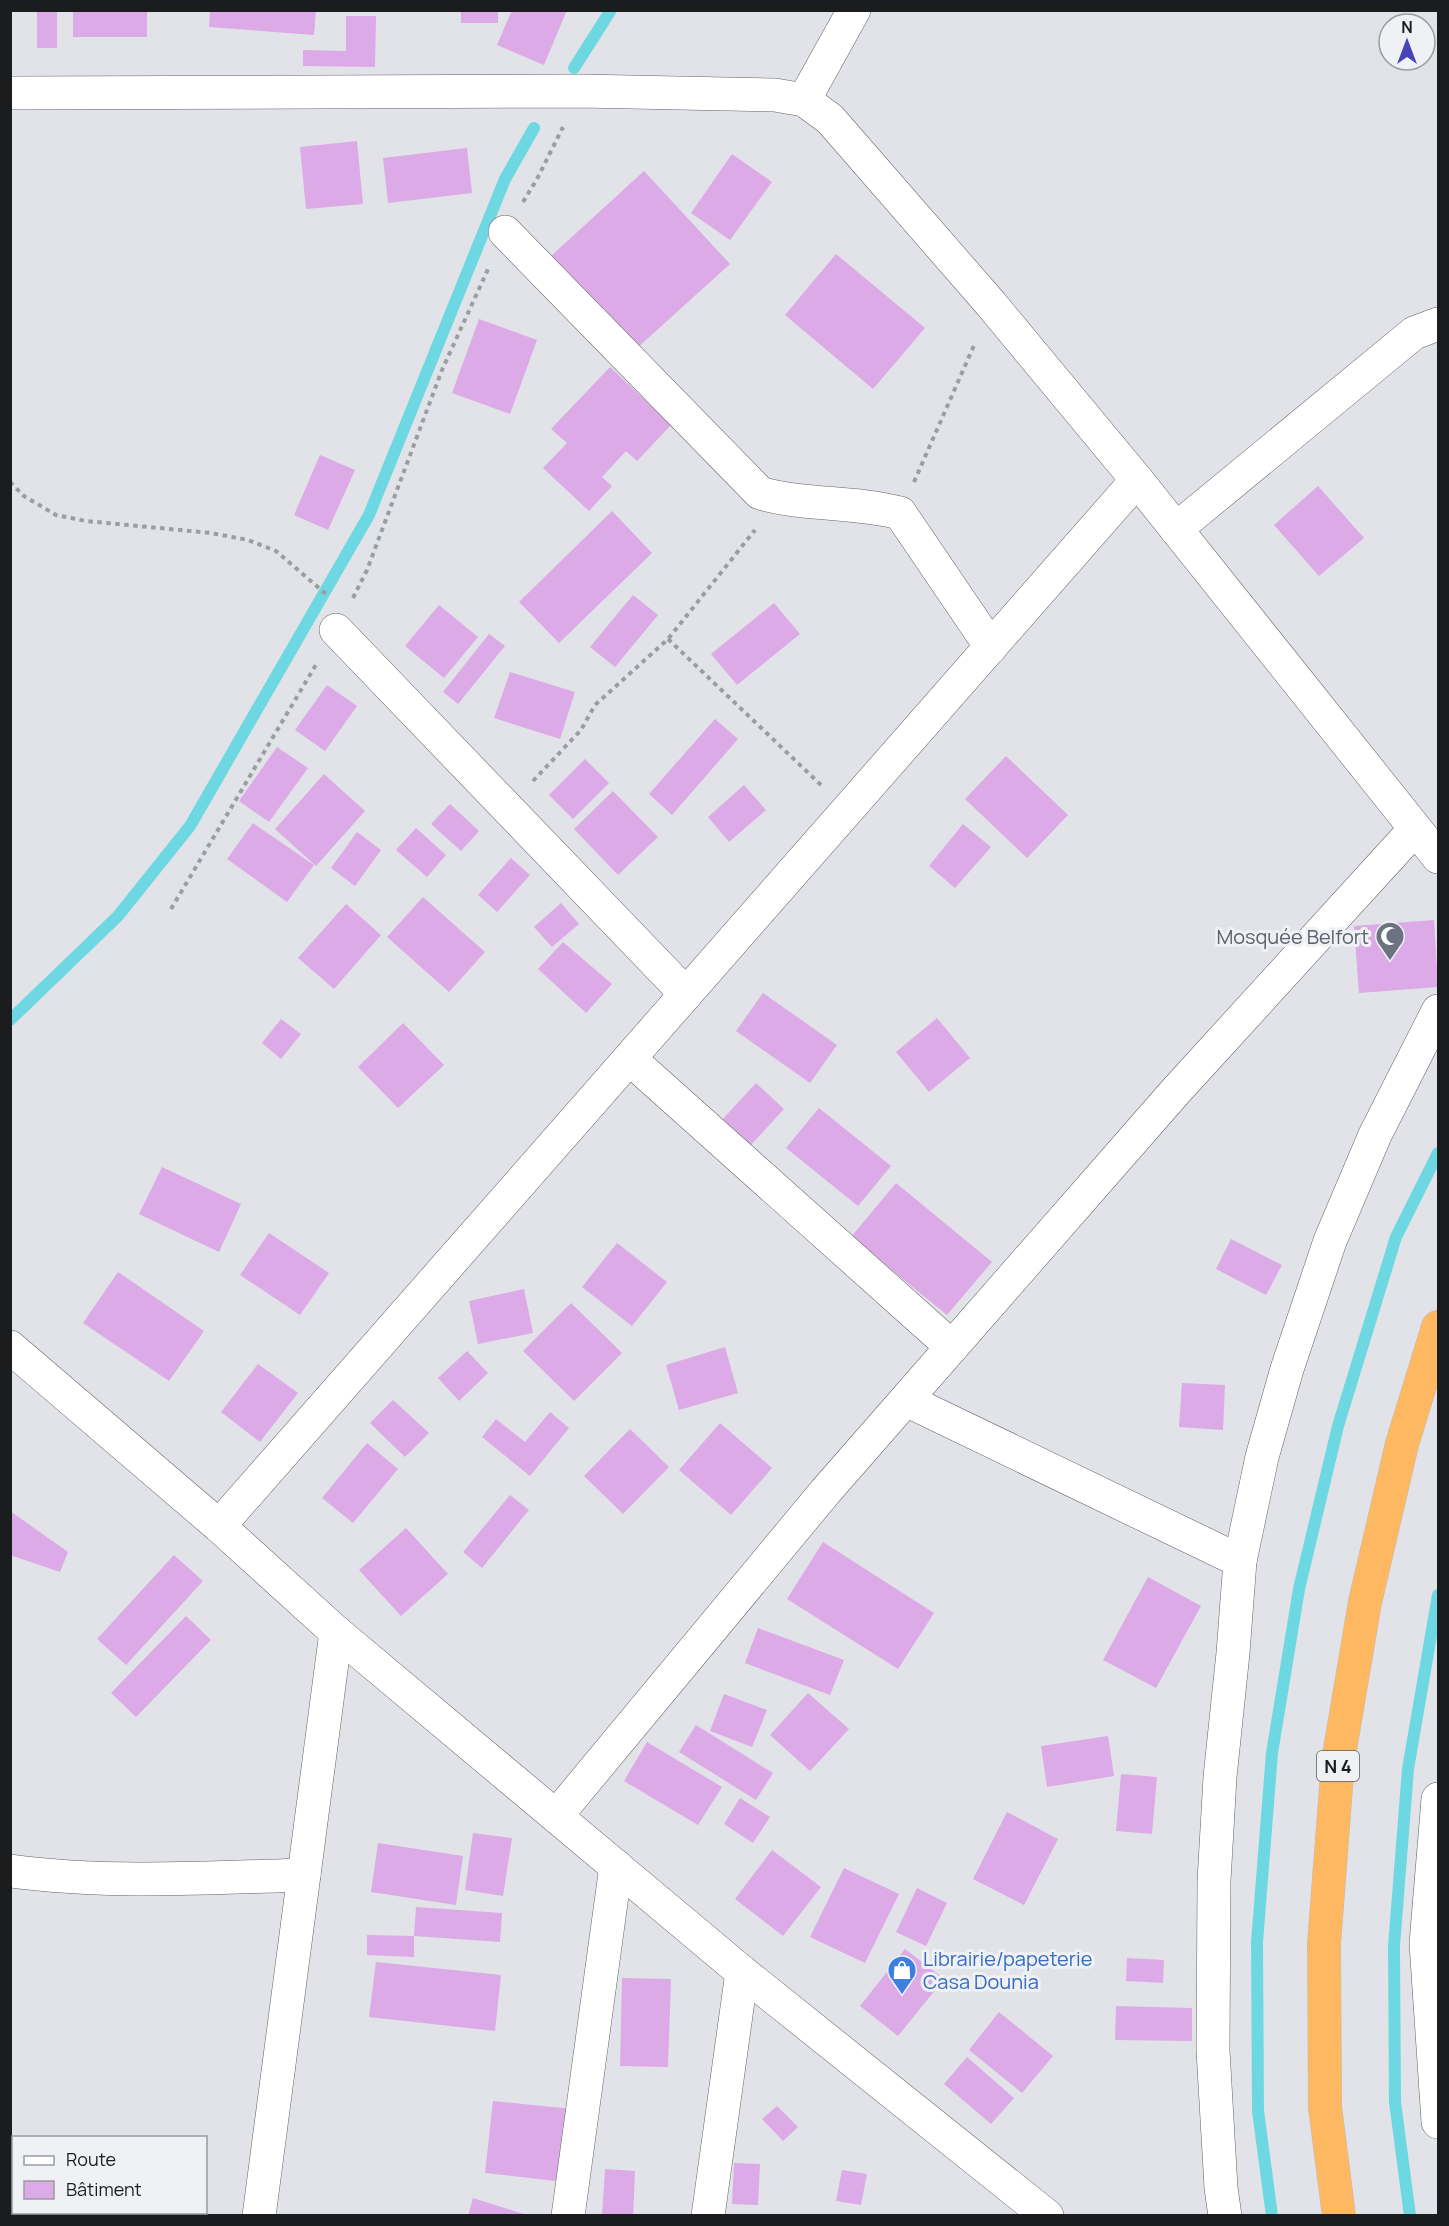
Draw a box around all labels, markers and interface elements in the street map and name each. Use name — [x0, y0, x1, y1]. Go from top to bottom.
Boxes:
north arrow — [1377, 12, 1437, 72]
text: N — [1401, 16, 1413, 38]
mosque icon: Mosquée Belfort — [1374, 920, 1406, 962]
place label: Mosquée Belfort — [1216, 923, 1369, 950]
road number: N 4 — [1317, 1751, 1359, 1781]
place label: Librairie/papeterie Casa Dounia — [923, 1945, 1092, 1995]
shop icon: Librairie/papeterie Casa Dounia — [886, 1954, 918, 1996]
legend — [12, 2136, 207, 2214]
text: Route — [66, 2147, 116, 2171]
text: Bâtiment — [66, 2177, 142, 2201]

